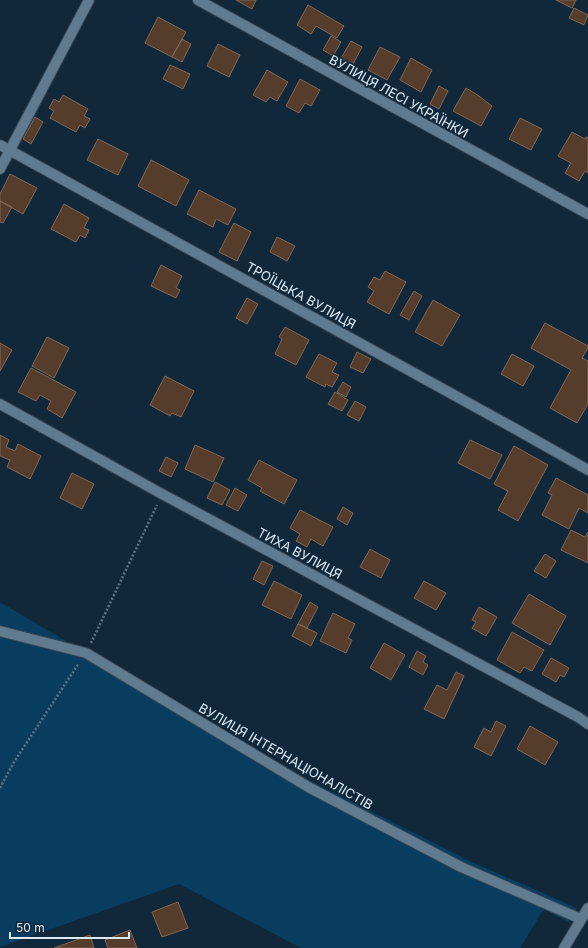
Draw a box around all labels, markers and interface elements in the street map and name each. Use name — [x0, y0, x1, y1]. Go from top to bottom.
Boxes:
street label: ВУЛИЦЯ ЛЕСІ УКРАЇНКИ — [327, 51, 471, 141]
street label: ТРОЇЦЬКА ВУЛИЦЯ — [243, 258, 359, 332]
street label: ТИХА ВУЛИЦЯ — [255, 524, 345, 582]
street label: ВУЛИЦЯ ІНТЕРНАЦІОНАЛІСТІВ — [196, 699, 376, 813]
scale bar — [10, 914, 129, 940]
text: 50 m — [16, 920, 45, 935]

